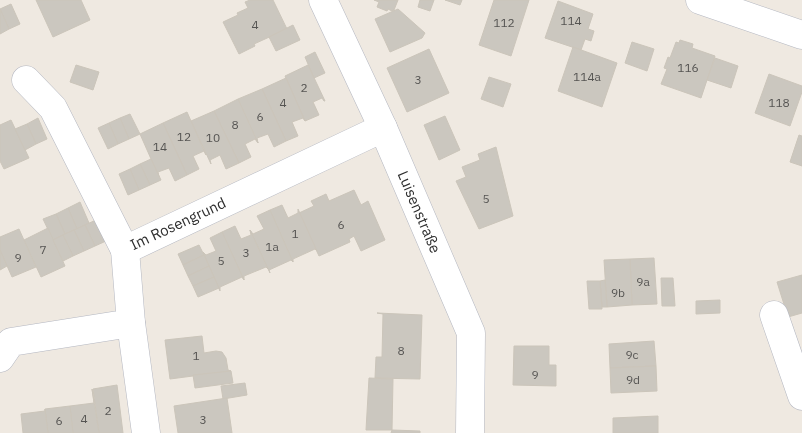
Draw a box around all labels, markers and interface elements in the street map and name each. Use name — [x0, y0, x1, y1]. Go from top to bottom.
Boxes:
house number: 114 — [560, 13, 582, 28]
house number: 112 — [493, 15, 515, 30]
house number: 4 — [251, 17, 259, 32]
house number: 116 — [677, 60, 699, 75]
house number: 114a — [573, 69, 602, 84]
house number: 3 — [414, 72, 422, 87]
house number: 2 — [300, 80, 308, 95]
house number: 4 — [279, 95, 287, 110]
house number: 118 — [768, 95, 790, 110]
house number: 6 — [256, 109, 264, 124]
house number: 8 — [231, 117, 239, 132]
house number: 12 — [177, 129, 191, 144]
house number: 10 — [206, 130, 220, 145]
house number: 14 — [153, 139, 167, 154]
street label: Luisenstraße — [394, 168, 445, 256]
house number: 5 — [482, 191, 490, 206]
street label: Im Rosengrund — [127, 193, 229, 254]
house number: 6 — [337, 217, 345, 232]
house number: 1 — [291, 226, 299, 241]
house number: 1a — [265, 239, 279, 254]
house number: 7 — [39, 242, 47, 257]
house number: 3 — [242, 245, 250, 260]
house number: 9 — [14, 250, 22, 265]
house number: 5 — [217, 253, 225, 268]
house number: 9a — [636, 274, 650, 289]
house number: 9b — [611, 285, 625, 300]
house number: 8 — [397, 343, 405, 358]
house number: 9c — [625, 347, 639, 362]
house number: 1 — [192, 348, 200, 363]
house number: 9 — [531, 367, 539, 382]
house number: 9d — [626, 372, 640, 387]
house number: 2 — [104, 403, 112, 418]
house number: 4 — [80, 411, 88, 426]
house number: 3 — [199, 412, 207, 427]
house number: 6 — [55, 413, 63, 428]

